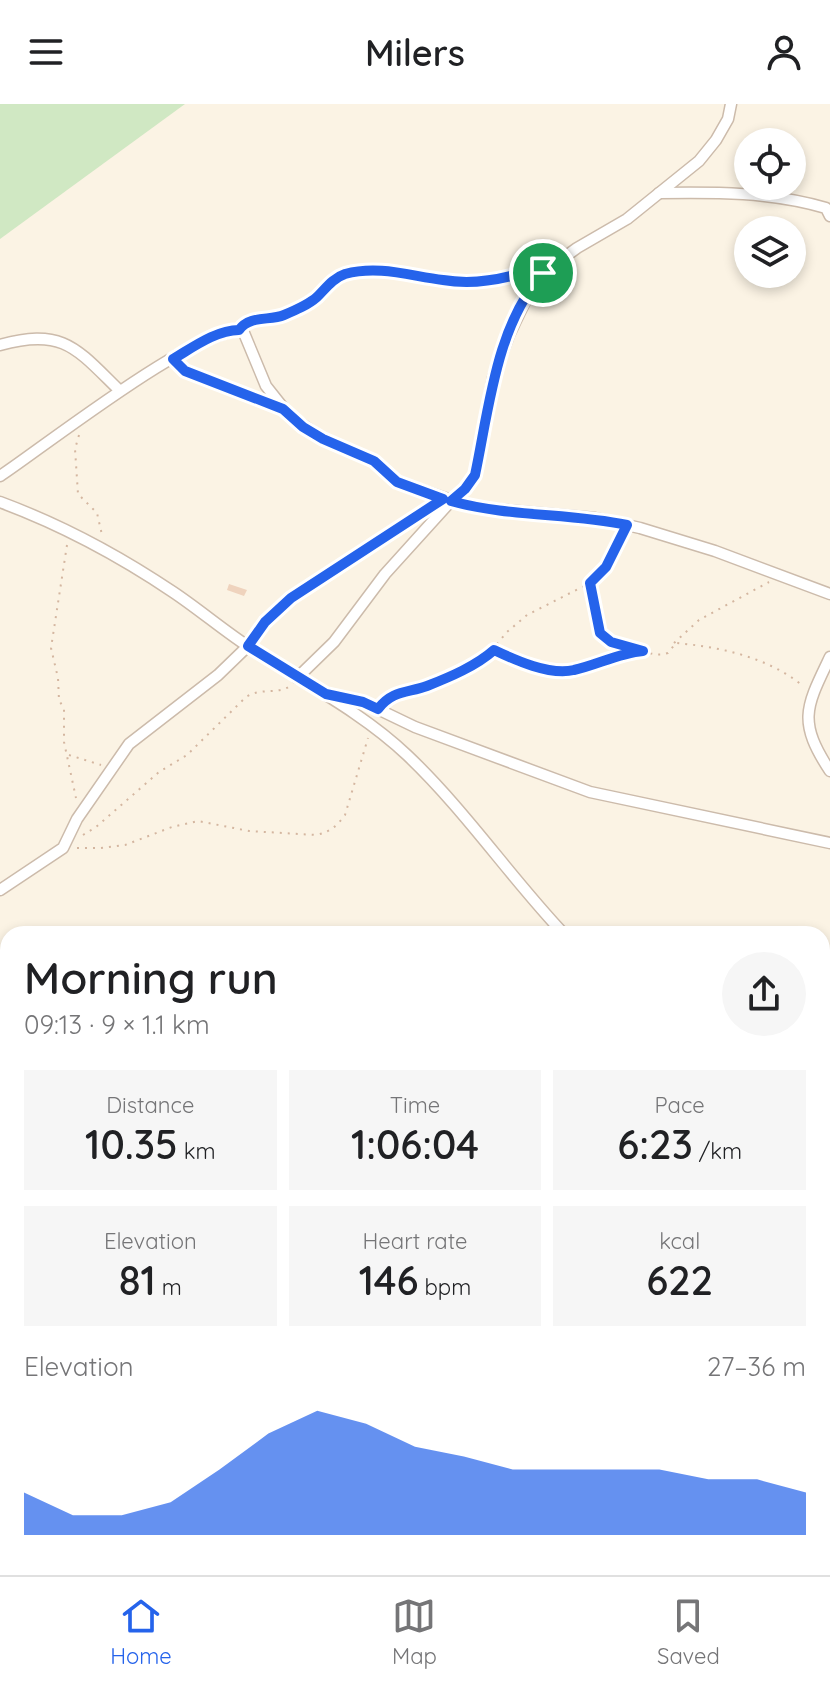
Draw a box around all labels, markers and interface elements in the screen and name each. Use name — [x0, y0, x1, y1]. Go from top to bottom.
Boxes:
icon: menu — [24, 30, 68, 74]
text: Milers — [365, 30, 465, 75]
icon: person — [762, 30, 806, 74]
map controls — [734, 128, 806, 288]
button: locate — [734, 128, 806, 200]
button: layers — [734, 216, 806, 288]
pin — [509, 239, 577, 307]
icon: arrive — [521, 251, 565, 295]
text: Morning run — [24, 950, 278, 1005]
button: share — [722, 952, 806, 1036]
text: 09:13 · 9 × 1.1 km — [24, 1008, 210, 1041]
text: Distance — [106, 1091, 194, 1119]
text: Time — [390, 1091, 440, 1119]
text: Pace — [655, 1091, 705, 1119]
text: 10.35 — [85, 1119, 178, 1169]
text: 1:06:04 — [351, 1119, 479, 1169]
text: 6:23 — [617, 1119, 693, 1169]
text: km — [178, 1137, 216, 1165]
text: /km — [693, 1137, 742, 1165]
text: Elevation — [104, 1227, 197, 1255]
text: Heart rate — [363, 1227, 467, 1255]
text: kcal — [659, 1227, 700, 1255]
text: 81 — [119, 1255, 156, 1305]
text: 146 — [359, 1255, 419, 1305]
text: 622 — [646, 1255, 713, 1305]
text: m — [156, 1273, 182, 1301]
text: bpm — [419, 1273, 471, 1301]
text: Elevation — [24, 1350, 134, 1383]
text: 27–36 m — [707, 1350, 806, 1383]
tab: Home — [110, 1594, 172, 1670]
tab: Map — [392, 1594, 437, 1670]
tab: Saved — [657, 1594, 720, 1670]

